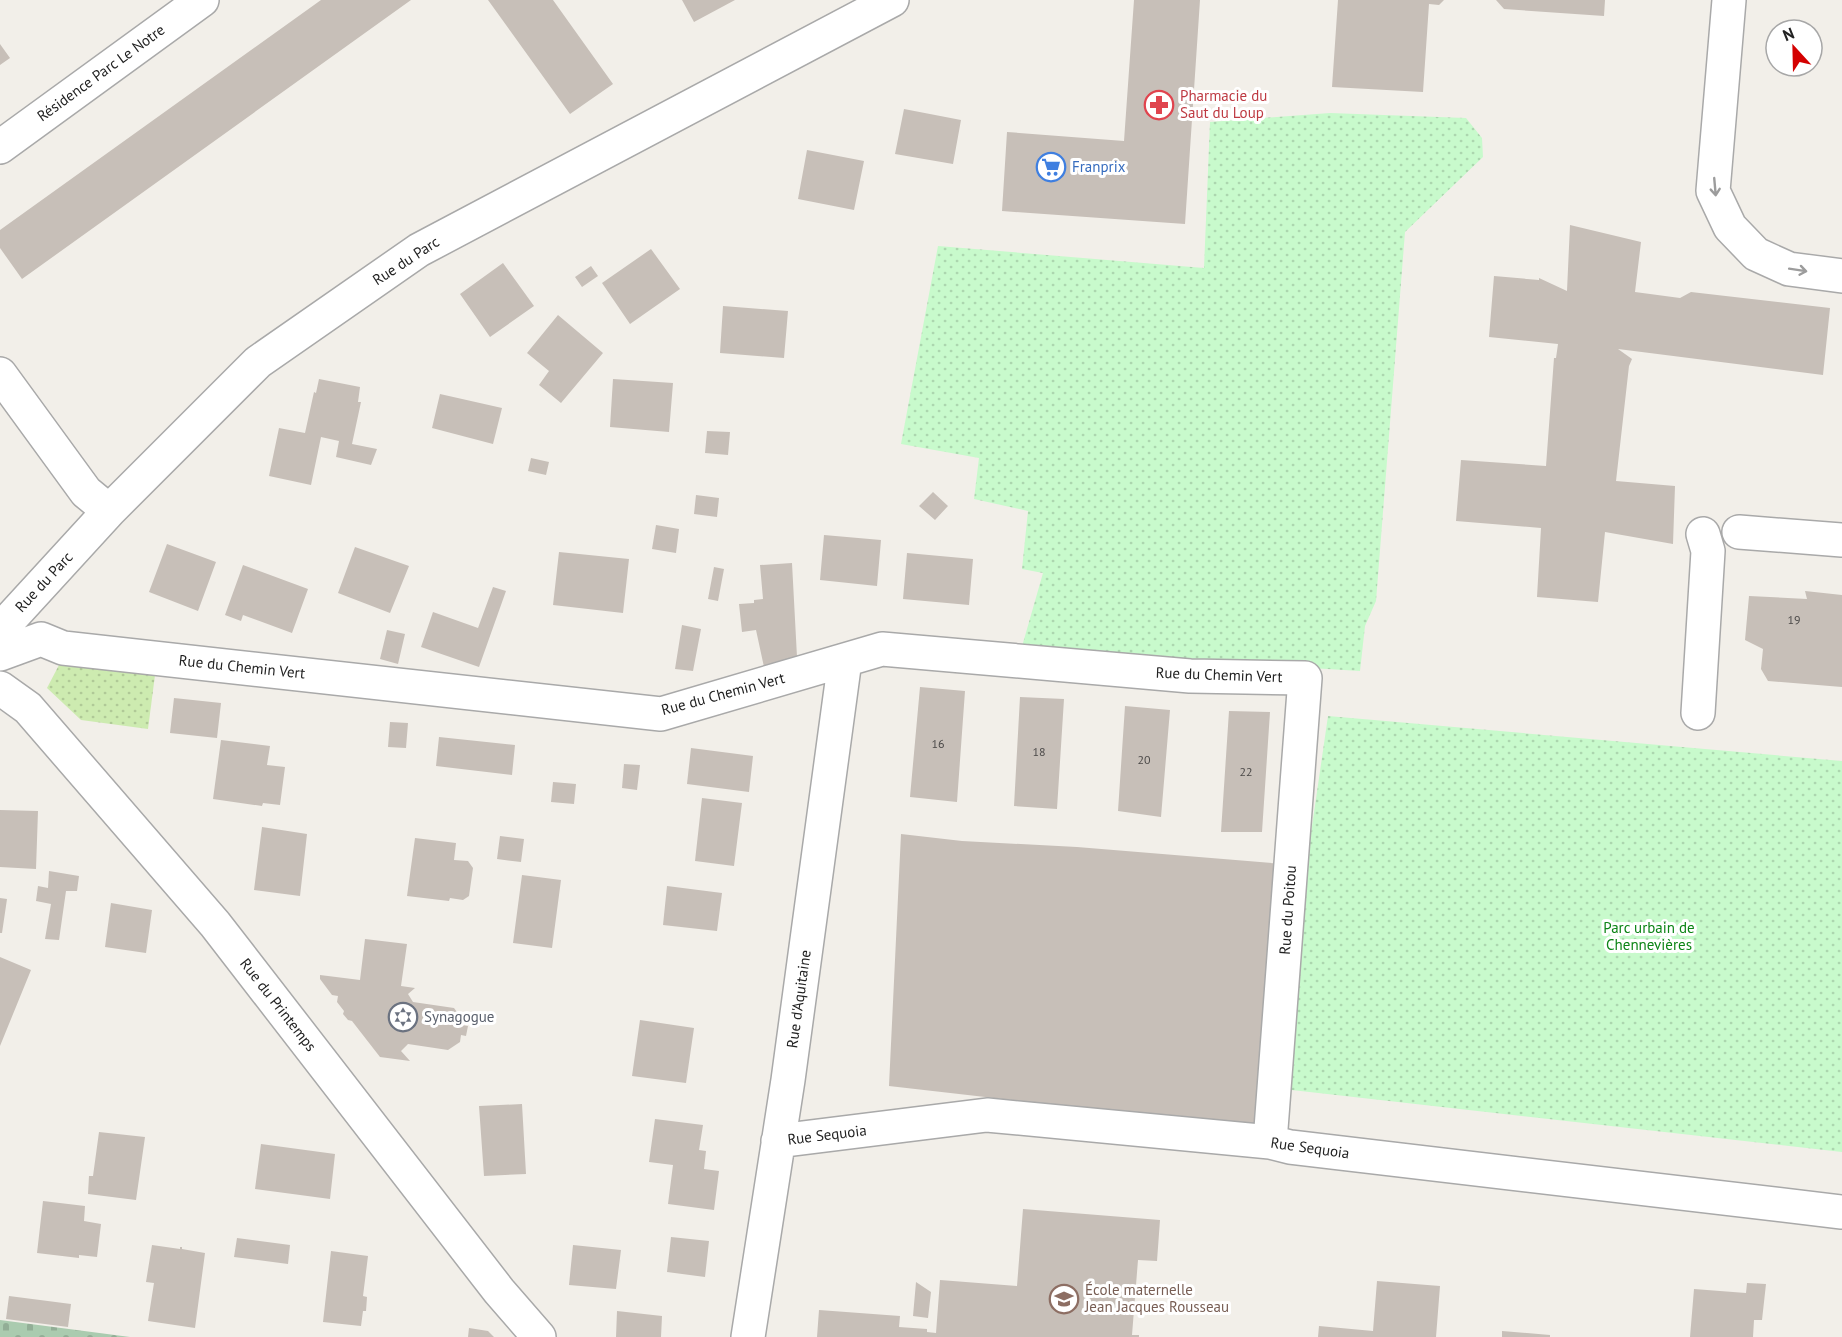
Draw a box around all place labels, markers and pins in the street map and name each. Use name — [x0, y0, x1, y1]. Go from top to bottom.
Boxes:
place label: Pharmacie du Saut du Loup — [1180, 86, 1267, 122]
pharmacy icon: Pharmacie du Saut du Loup — [1143, 89, 1175, 121]
supermarket icon: Franprix — [1035, 151, 1067, 183]
place label: Franprix — [1072, 157, 1126, 176]
synagogue icon: Synagogue — [387, 1001, 419, 1033]
place label: Synagogue — [424, 1007, 494, 1026]
place label: École maternelle Jean Jacques Rousseau — [1084, 1280, 1229, 1316]
school or university icon: École maternelle Jean Jacques Rousseau — [1048, 1283, 1080, 1315]

